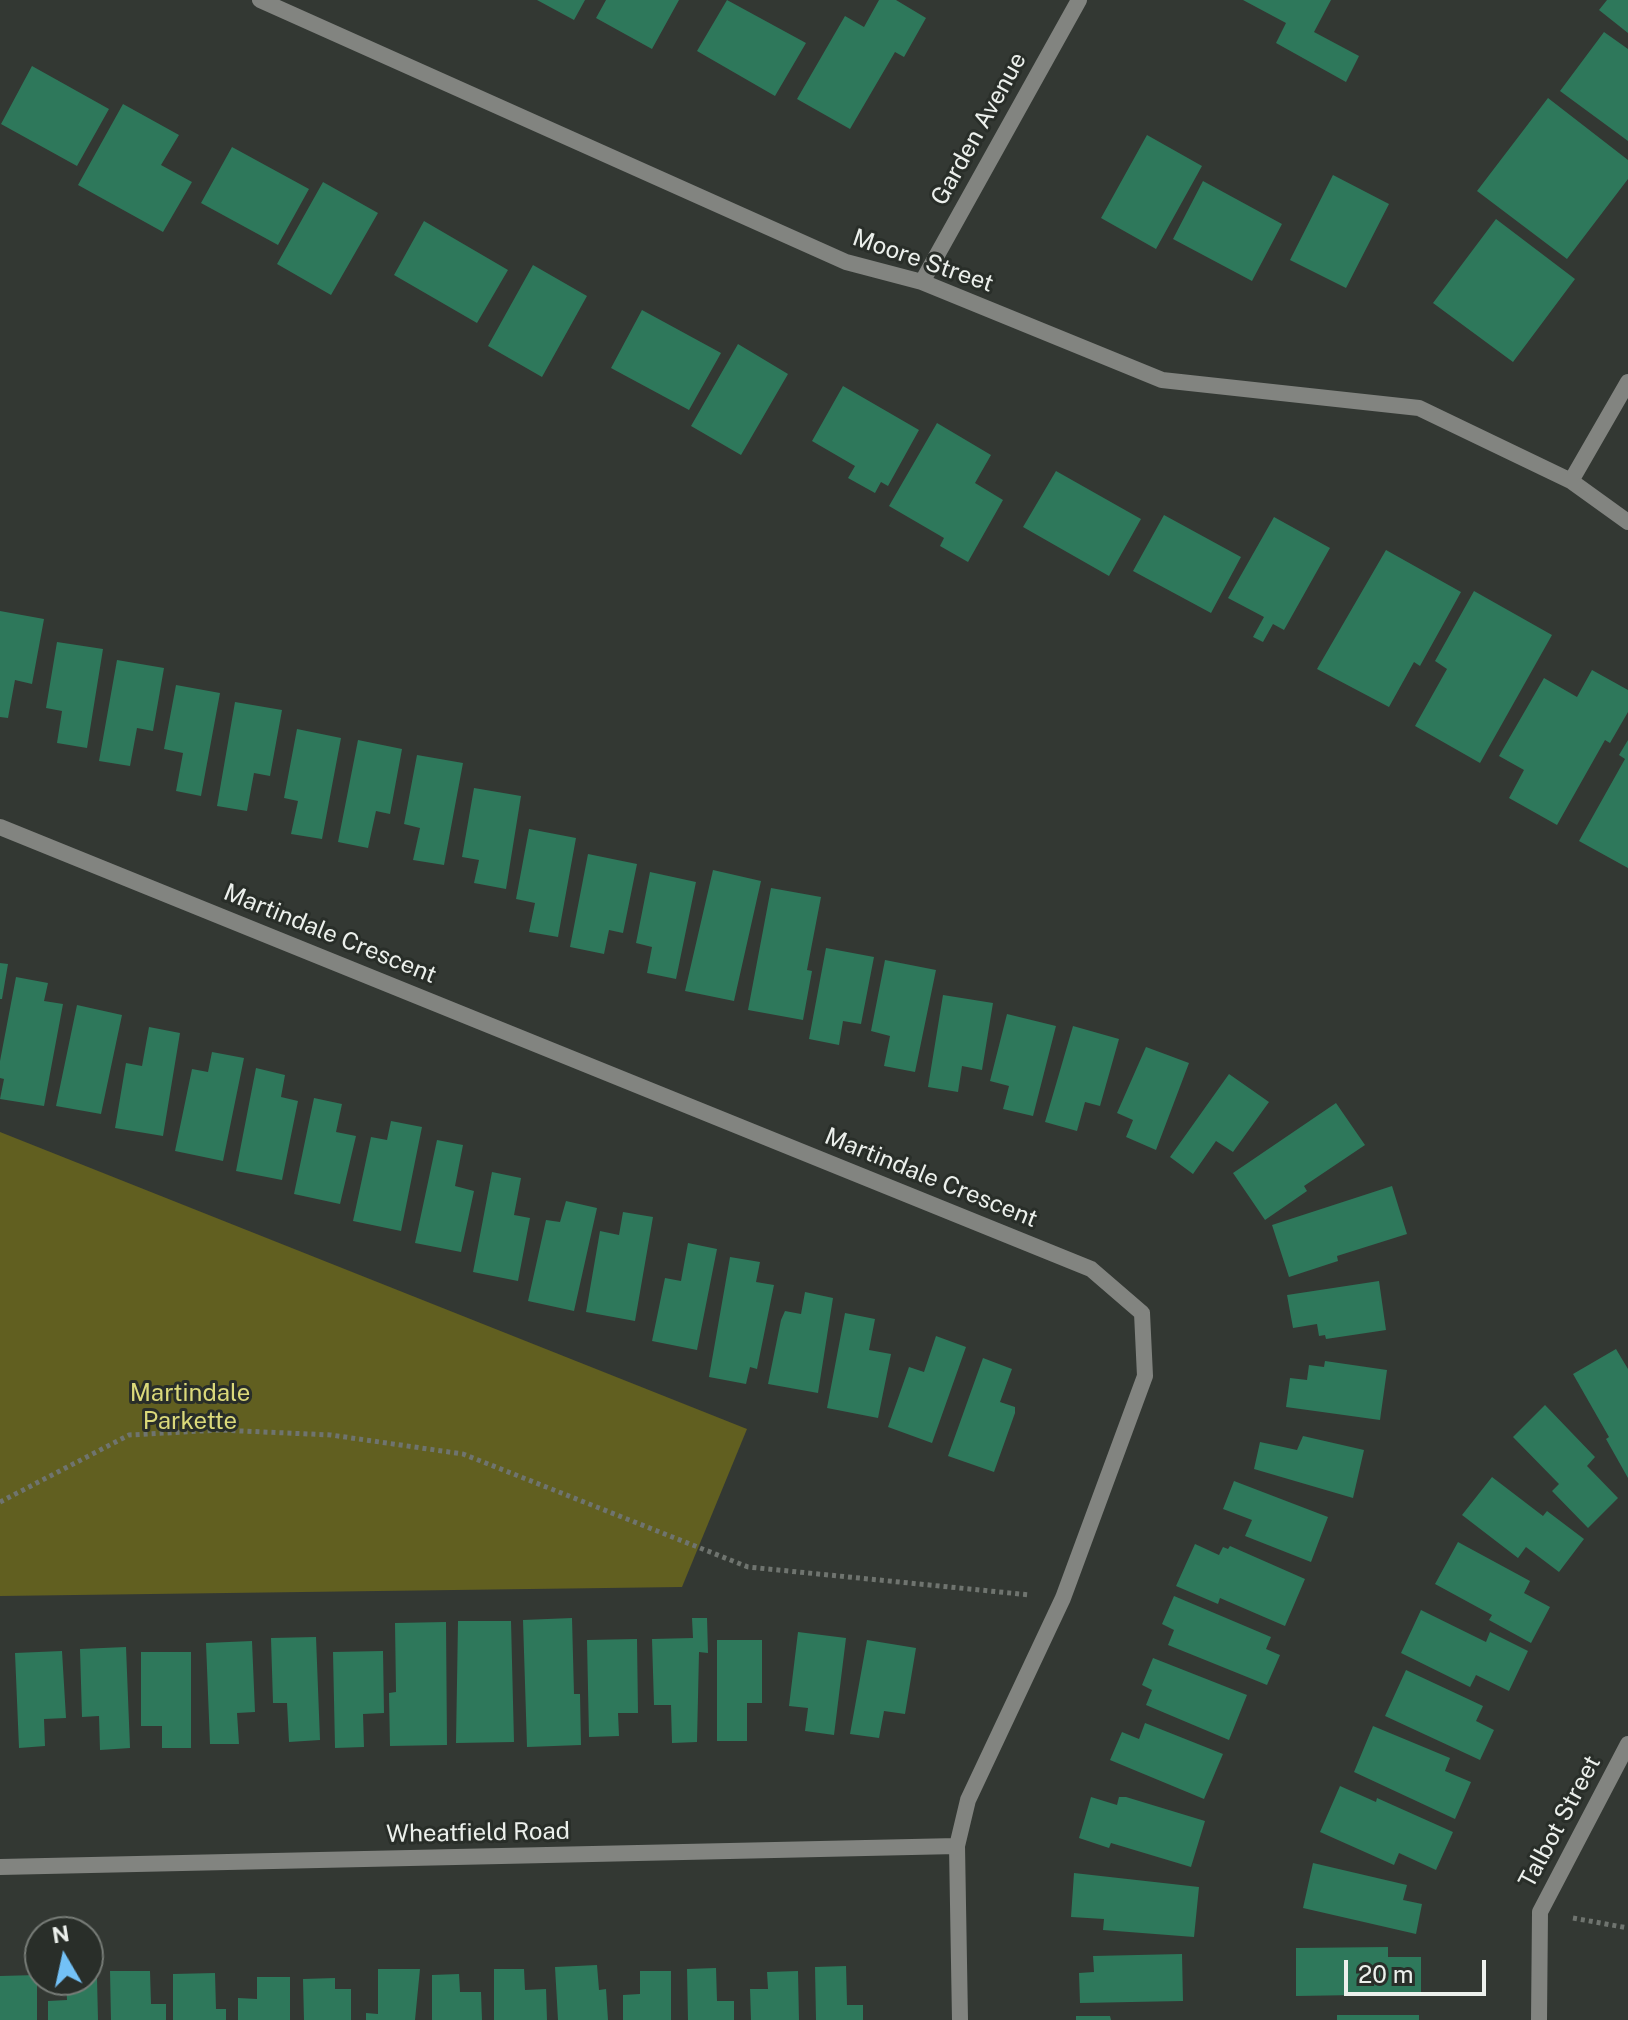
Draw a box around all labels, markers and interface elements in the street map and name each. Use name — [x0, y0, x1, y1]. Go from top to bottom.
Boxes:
street label: Garden Avenue — [925, 48, 1033, 210]
street label: Moore Street — [849, 223, 997, 299]
street label: Martindale Crescent — [219, 878, 441, 990]
street label: Martindale Crescent — [820, 1122, 1042, 1234]
park label: Martindale Parkette — [130, 1380, 250, 1436]
street label: Talbot Street — [1513, 1751, 1607, 1893]
street label: Wheatfield Road — [386, 1817, 570, 1849]
north arrow — [24, 1916, 104, 1996]
text: N — [50, 1920, 71, 1948]
scale bar — [1348, 1944, 1490, 1994]
text: 20 m — [1358, 1960, 1414, 1988]

